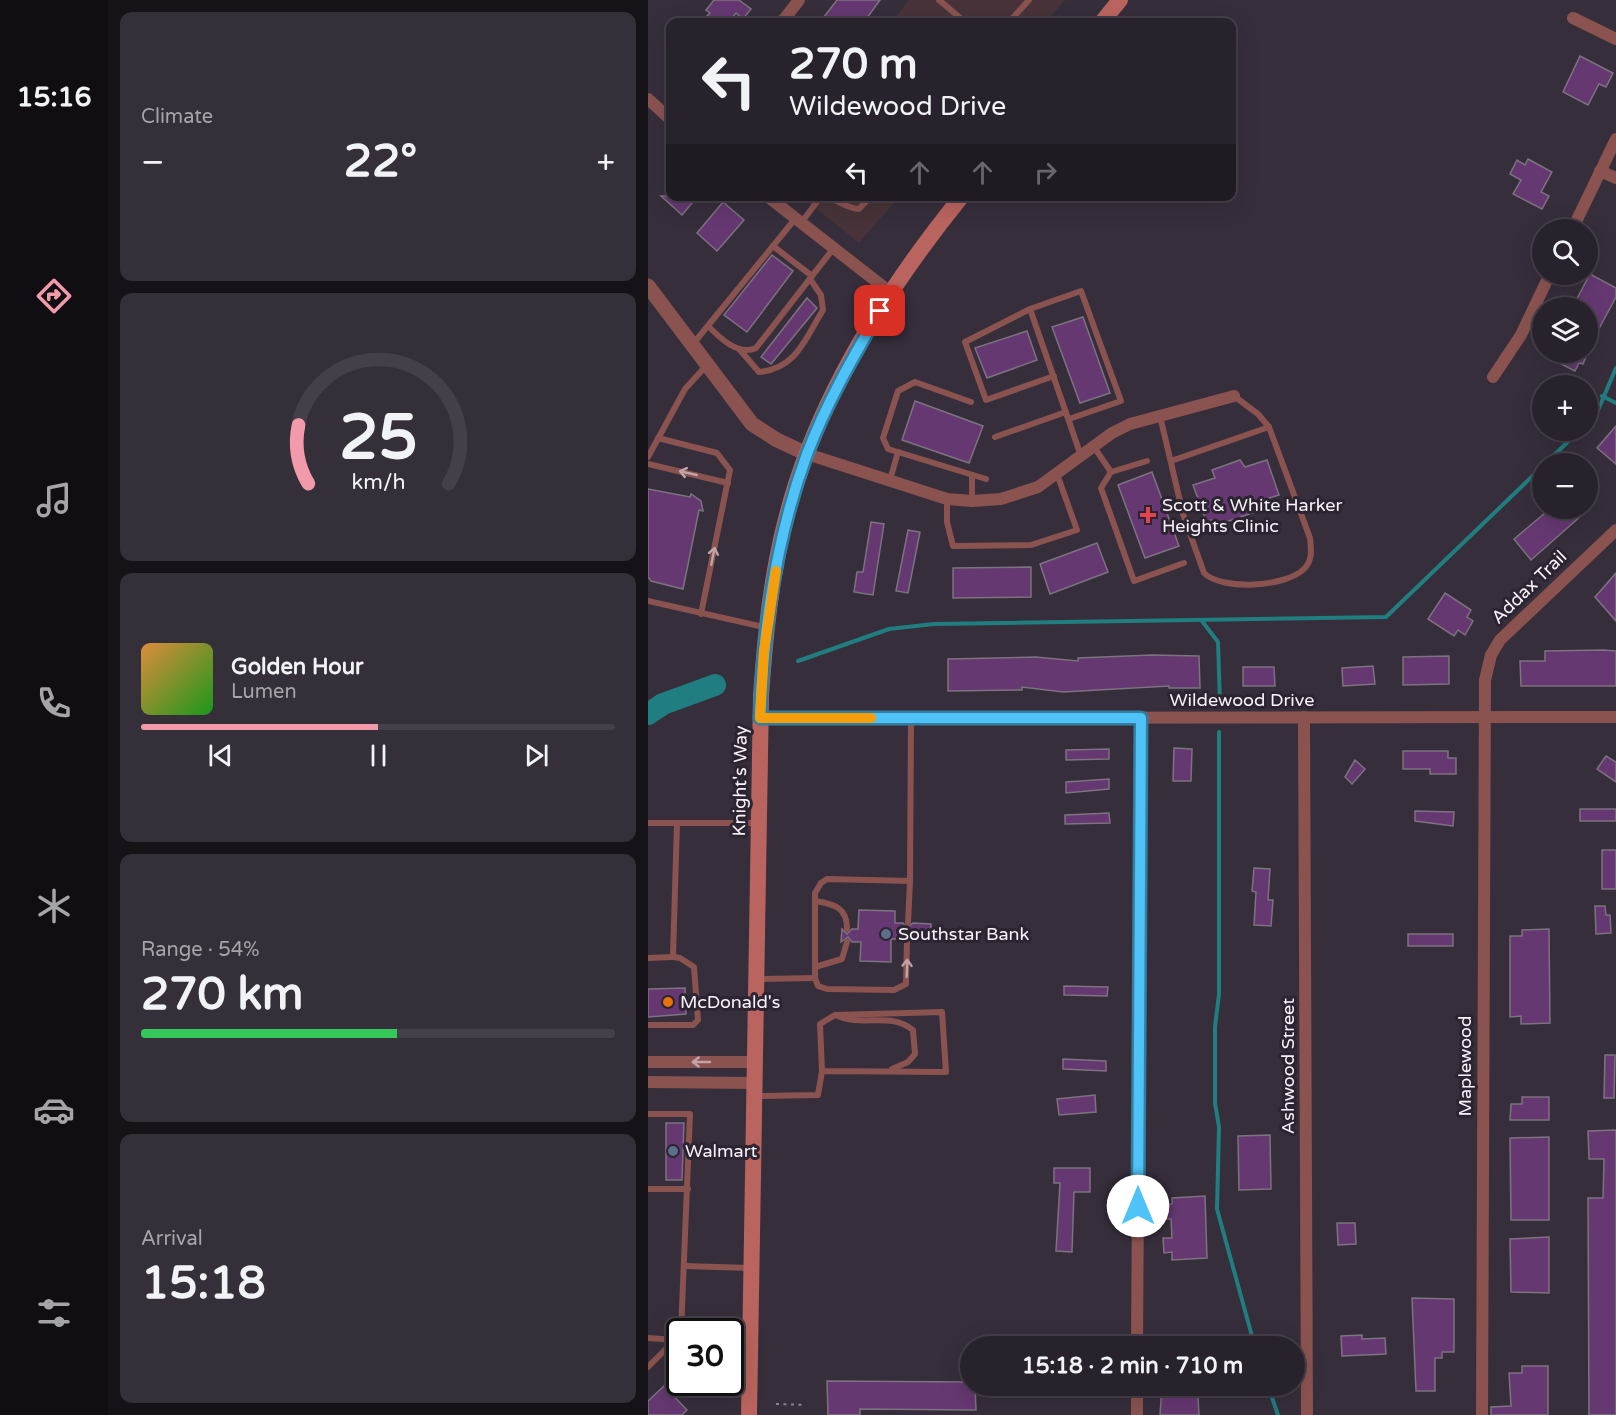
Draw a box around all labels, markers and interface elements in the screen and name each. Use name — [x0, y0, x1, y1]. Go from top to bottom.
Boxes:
text: 270 m — [789, 39, 918, 90]
icon: left — [690, 42, 768, 120]
text: 15:16 — [17, 81, 91, 114]
text: Wildewood Drive — [789, 90, 1006, 123]
text: Climate — [141, 105, 213, 129]
text: 22° — [344, 135, 417, 189]
text: − — [141, 143, 165, 182]
text: + — [596, 143, 615, 182]
icon: left — [840, 156, 873, 189]
icon: ahead — [903, 156, 936, 189]
icon: ahead — [966, 156, 999, 189]
icon: right — [1029, 156, 1062, 189]
map controls — [1532, 219, 1598, 519]
button: search — [1532, 219, 1598, 285]
icon: directions — [33, 275, 75, 317]
pin — [854, 285, 905, 336]
icon: arrive — [863, 294, 896, 327]
button: layers — [1532, 297, 1598, 363]
button: + — [1532, 375, 1598, 441]
text: 25 — [339, 401, 417, 476]
button: − — [1532, 453, 1598, 519]
one-way arrow — [679, 467, 698, 479]
text: km/h — [351, 469, 405, 495]
icon: music — [33, 479, 75, 521]
place label: Scott & White Harker Heights Clinic — [1162, 494, 1342, 537]
marker: Scott & White Harker Heights Clinic — [1139, 506, 1157, 524]
street label: Addax Trail — [1487, 546, 1571, 628]
one-way arrow — [708, 547, 719, 567]
text: Golden Hour — [231, 654, 363, 680]
text: Lumen — [231, 680, 297, 704]
icon: phone — [33, 682, 75, 724]
street label: Wildewood Drive — [1170, 689, 1314, 711]
street label: Knight's Way — [728, 725, 752, 837]
icon: previous — [204, 739, 237, 772]
icon: pause — [362, 739, 395, 772]
icon: next — [520, 739, 553, 772]
icon: climate — [33, 885, 75, 927]
place label: Southstar Bank — [898, 923, 1030, 945]
marker: Southstar Bank — [879, 927, 893, 941]
text: Range · 54% — [141, 938, 260, 962]
one-way arrow — [901, 959, 912, 979]
text: 270 km — [141, 968, 303, 1022]
place label: McDonald's — [680, 991, 780, 1013]
marker: McDonald's — [661, 995, 675, 1009]
street label: Ashwood Street — [1277, 998, 1299, 1134]
street label: Maplewood — [1454, 1016, 1476, 1116]
one-way arrow — [692, 1056, 712, 1068]
icon: car — [33, 1089, 75, 1131]
place label: Walmart — [685, 1140, 758, 1162]
marker: Walmart — [666, 1144, 680, 1158]
position arrow — [1106, 1174, 1170, 1238]
text: Arrival — [141, 1227, 203, 1251]
text: 15:18 — [141, 1257, 266, 1311]
icon: filters — [33, 1292, 75, 1334]
speed limit sign: 30 — [666, 1318, 744, 1396]
text: 15:18 · 2 min · 710 m — [1022, 1353, 1243, 1379]

